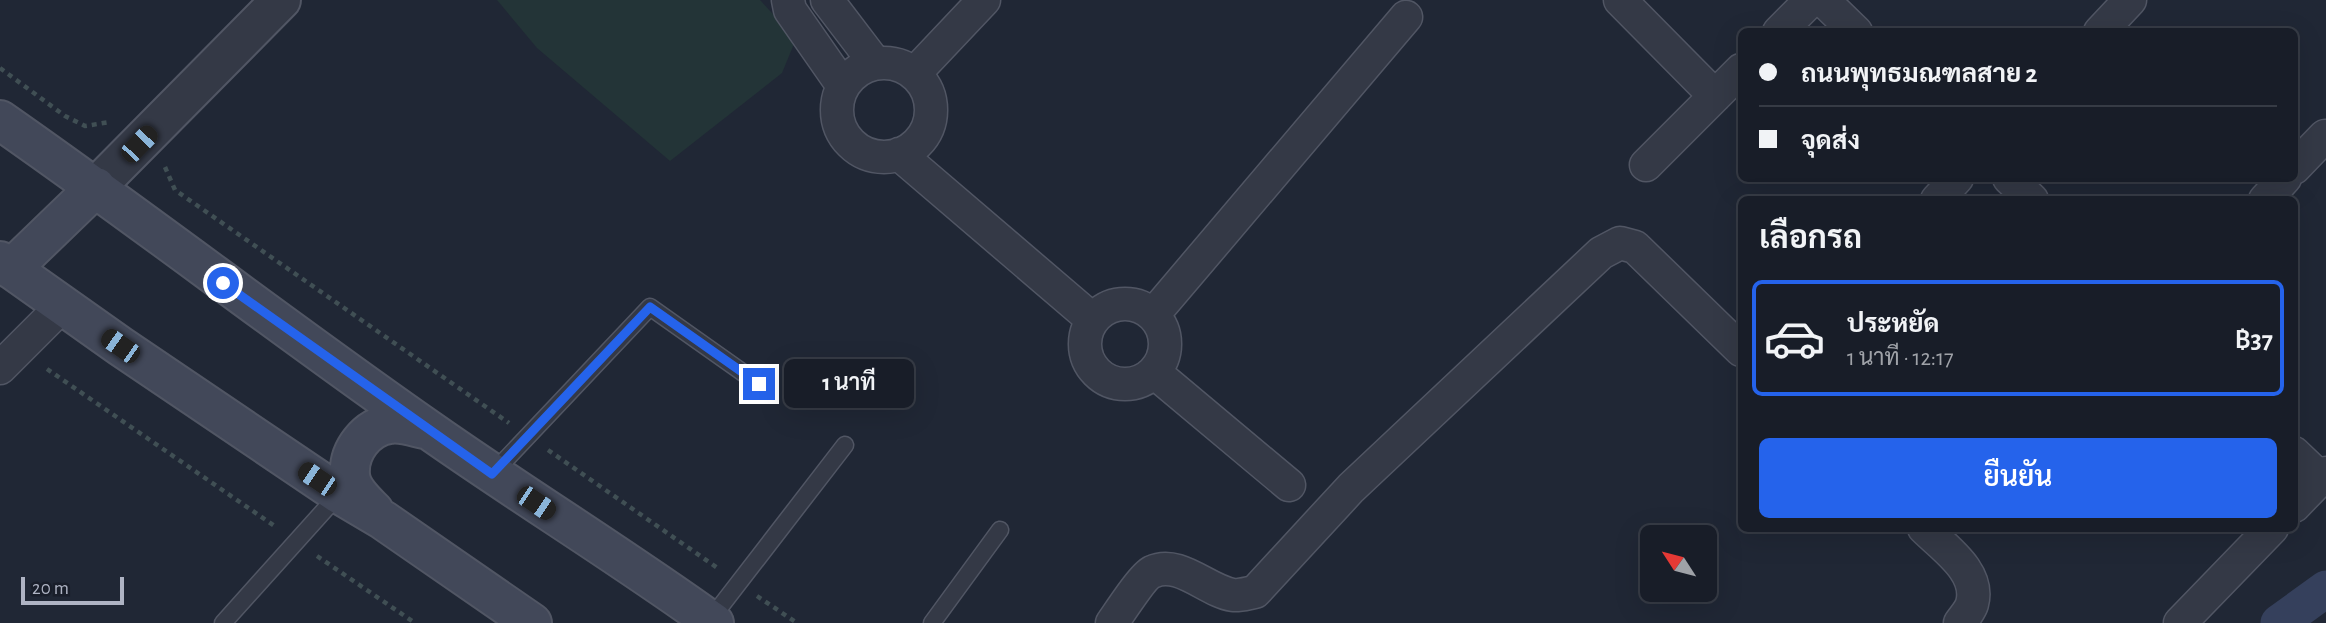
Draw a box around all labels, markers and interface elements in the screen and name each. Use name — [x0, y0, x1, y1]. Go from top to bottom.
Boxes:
text: ถนนพุทธมณฑลสาย 2 — [1801, 61, 2037, 87]
car — [117, 122, 162, 166]
text: จุดส่ง — [1801, 128, 1860, 154]
text: เลือกรถ — [1759, 222, 1862, 254]
route start — [207, 267, 239, 299]
icon: car — [1763, 307, 1826, 370]
text: ประหยัด — [1847, 311, 1940, 337]
car — [97, 325, 144, 367]
text: ฿37 — [2235, 327, 2273, 353]
text: 1 นาที · 12:17 — [1847, 347, 1954, 370]
callout: 1 นาที — [784, 360, 913, 408]
route end — [743, 368, 775, 400]
text: 1 นาที — [822, 372, 876, 395]
button: ยืนยัน — [1759, 438, 2277, 518]
car — [294, 459, 341, 499]
car — [513, 483, 560, 523]
north arrow — [1640, 525, 1717, 602]
map controls — [1640, 525, 1717, 602]
scale bar — [21, 574, 124, 606]
text: 20 m — [32, 579, 69, 598]

